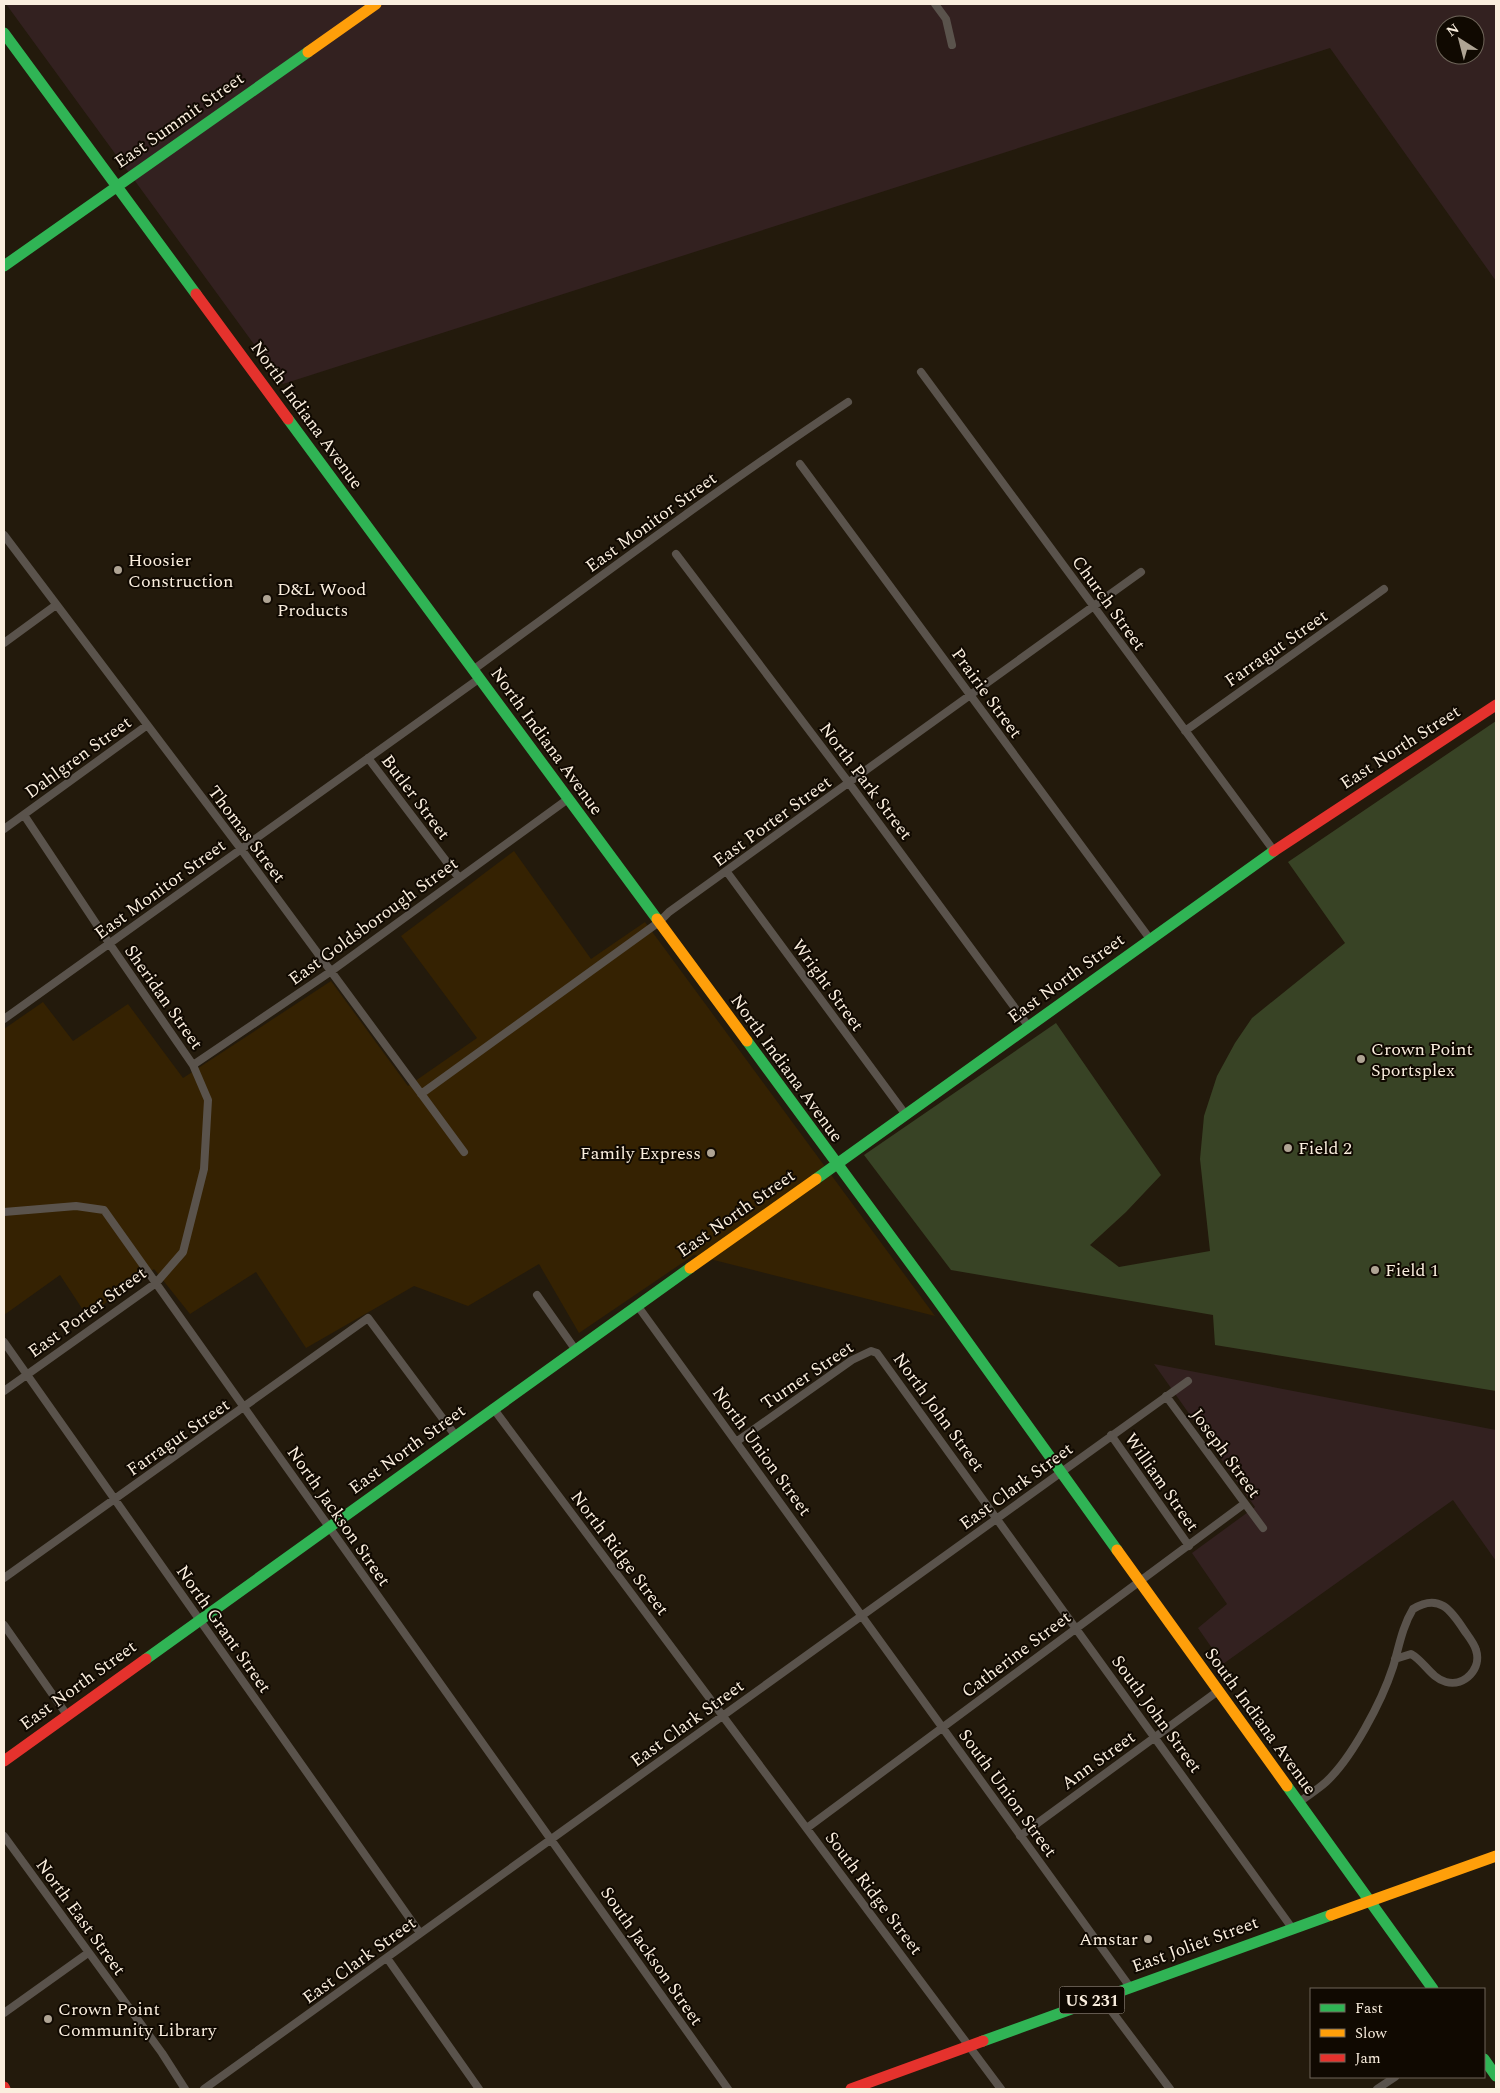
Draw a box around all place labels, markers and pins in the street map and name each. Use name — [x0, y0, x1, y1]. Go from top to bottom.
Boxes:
place label: Hoosier Construction — [128, 547, 233, 595]
marker: Hoosier Construction — [112, 564, 124, 576]
place label: D&L Wood Products — [277, 576, 366, 624]
marker: D&L Wood Products — [261, 593, 273, 605]
place label: Crown Point Sportsplex — [1371, 1036, 1473, 1084]
marker: Crown Point Sportsplex — [1355, 1053, 1367, 1065]
place label: Field 2 — [1298, 1135, 1352, 1162]
place label: Family Express — [580, 1140, 701, 1167]
marker: Field 2 — [1282, 1142, 1294, 1154]
marker: Family Express — [705, 1147, 717, 1159]
place label: Field 1 — [1385, 1257, 1439, 1284]
marker: Field 1 — [1369, 1264, 1381, 1276]
place label: Amstar — [1079, 1926, 1138, 1953]
marker: Amstar — [1142, 1933, 1154, 1945]
place label: Crown Point Community Library — [58, 1996, 218, 2044]
marker: Crown Point Community Library — [42, 2013, 54, 2025]

